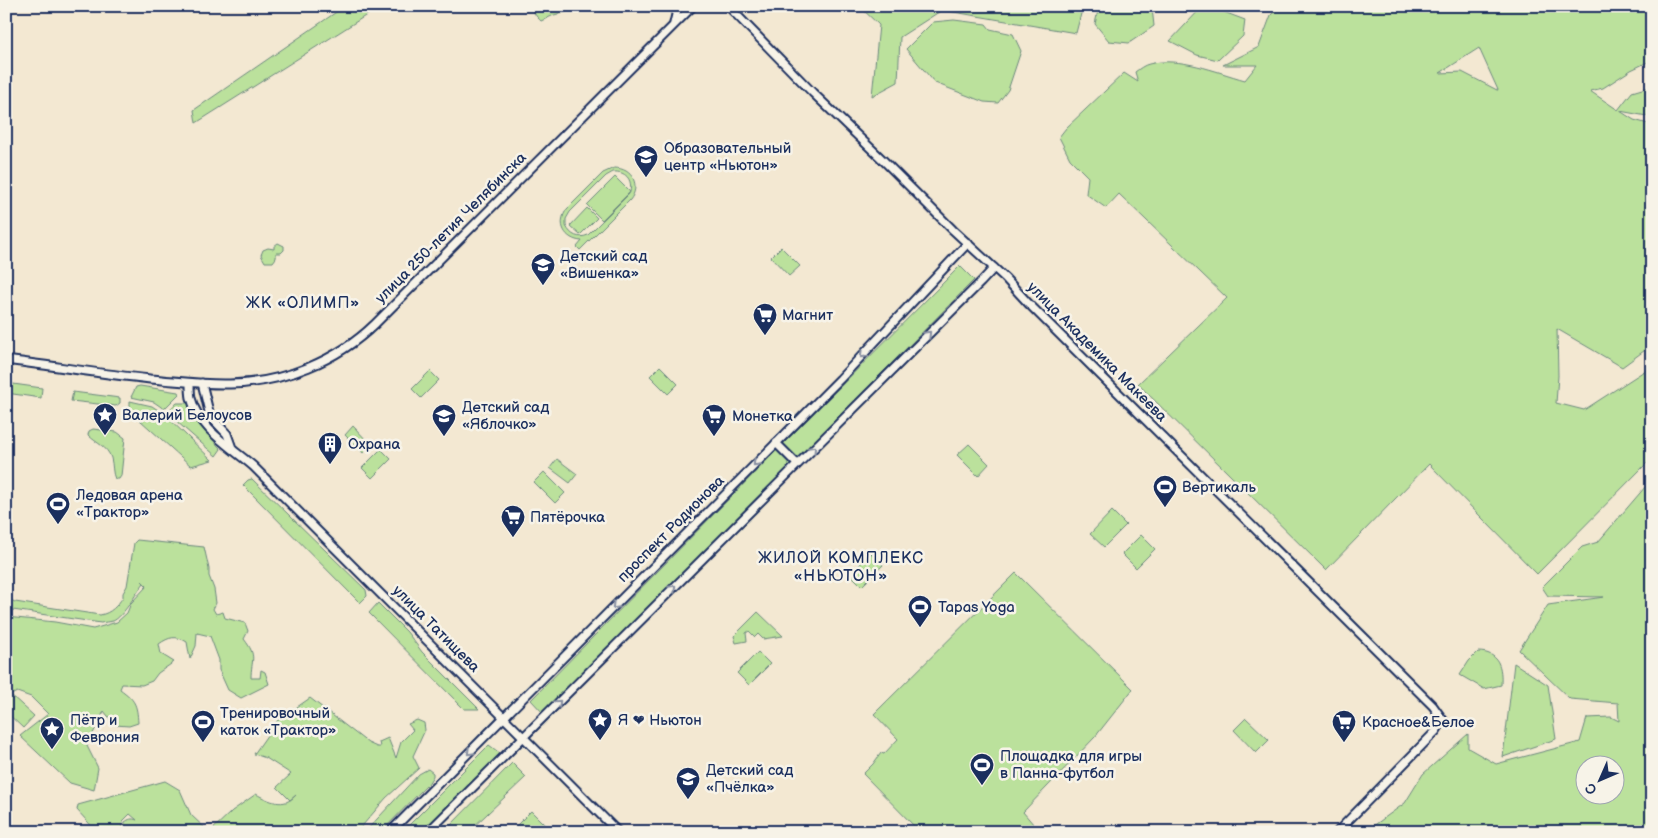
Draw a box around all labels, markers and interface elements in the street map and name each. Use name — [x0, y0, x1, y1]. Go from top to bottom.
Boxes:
place label: Образовательный центр «Ньютон» — [664, 139, 791, 175]
school or university icon: Образовательный центр «Ньютон» — [633, 144, 659, 178]
street label: улица 250-летия Челябинска — [371, 148, 531, 308]
place label: Детский сад «Вишенка» — [560, 247, 647, 283]
school or university icon: Детский сад «Вишенка» — [530, 252, 556, 286]
street label: улица Академика Макеева — [1023, 278, 1171, 426]
district label: ЖК «ОЛИМП» — [246, 294, 360, 313]
supermarket icon: Магнит — [752, 302, 778, 336]
place label: Магнит — [782, 306, 833, 325]
one-way arrow — [922, 331, 931, 340]
one-way arrow — [860, 350, 869, 359]
place label: Детский сад «Яблочко» — [462, 398, 549, 434]
place icon: Валерий Белоусов — [92, 402, 118, 436]
school or university icon: Детский сад «Яблочко» — [431, 403, 457, 437]
supermarket icon: Монетка — [701, 403, 727, 437]
place label: Валерий Белоусов — [122, 406, 252, 425]
place label: Монетка — [732, 407, 793, 426]
building icon: Охрана — [317, 431, 343, 465]
place label: Охрана — [348, 435, 400, 454]
one-way arrow — [807, 445, 816, 454]
one-way arrow — [753, 457, 762, 466]
street label: проспект Родионова — [613, 471, 729, 587]
sports icon: Вертикаль — [1152, 474, 1178, 508]
place label: Вертикаль — [1182, 478, 1256, 497]
place label: Ледовая арена «Трактор» — [75, 486, 183, 522]
sports icon: Ледовая арена «Трактор» — [45, 491, 71, 525]
supermarket icon: Пятёрочка — [500, 504, 526, 538]
place label: Пятёрочка — [530, 508, 605, 527]
district label: ЖИЛОЙ КОМПЛЕКС «НЬЮТОН» — [758, 549, 924, 586]
street label: улица Татищева — [388, 581, 484, 677]
one-way arrow — [667, 585, 676, 594]
sports icon: Tapas Yoga — [907, 594, 933, 628]
place label: Tapas Yoga — [938, 598, 1015, 617]
one-way arrow — [611, 600, 620, 609]
one-way arrow — [552, 700, 561, 709]
place label: Тренировочный каток «Трактор» — [220, 704, 336, 740]
place icon: Я ❤ Ньютон — [587, 707, 613, 741]
sports icon: Тренировочный каток «Трактор» — [190, 709, 216, 743]
supermarket icon: Красное&Белое — [1331, 709, 1357, 743]
place label: Пётр и Феврония — [70, 711, 139, 747]
place label: Я ❤ Ньютон — [618, 711, 702, 730]
place label: Красное&Белое — [1362, 713, 1474, 732]
place icon: Пётр и Феврония — [39, 716, 65, 750]
one-way arrow — [467, 746, 476, 755]
place label: Площадка для игры в Панна-футбол — [1000, 747, 1142, 783]
sports icon: Площадка для игры в Панна-футбол — [969, 752, 995, 786]
north arrow — [1576, 756, 1626, 806]
place label: Детский сад «Пчёлка» — [706, 761, 793, 797]
school or university icon: Детский сад «Пчёлка» — [675, 766, 701, 800]
text: С — [1582, 779, 1601, 798]

